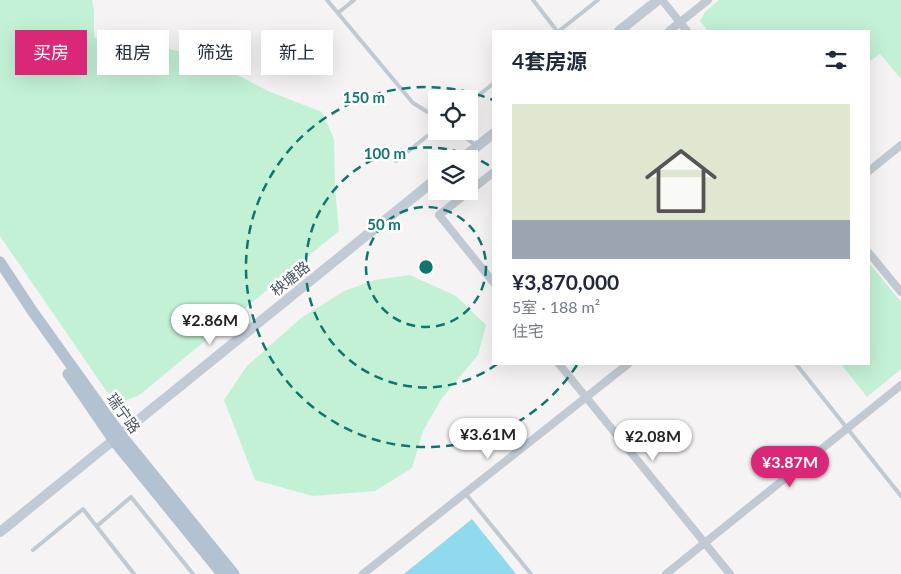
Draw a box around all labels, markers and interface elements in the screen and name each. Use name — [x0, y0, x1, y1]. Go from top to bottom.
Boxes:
chip: 买房 — [15, 30, 87, 75]
chip: 租房 — [97, 30, 169, 75]
chip: 筛选 — [179, 30, 251, 75]
chip: 新上 — [261, 30, 333, 75]
icon: filters — [822, 46, 850, 74]
text: 4套房源 — [512, 48, 587, 73]
text: 150 m — [343, 88, 385, 106]
map controls — [428, 90, 478, 200]
button: locate — [428, 90, 478, 140]
icon: home — [636, 136, 726, 226]
text: 100 m — [364, 144, 406, 162]
button: layers — [428, 150, 478, 200]
text: 50 m — [367, 215, 401, 233]
street label: 秧塘路 — [267, 257, 313, 299]
centre of rings — [417, 258, 435, 276]
text: ¥3,870,000 — [512, 269, 619, 294]
text: 5室 · 188 m² — [512, 297, 600, 316]
pin: ¥2.86M — [169, 304, 251, 346]
text: ¥2.86M — [182, 310, 238, 329]
text: 住宅 — [512, 321, 544, 340]
street label: 瑞宁路 — [103, 390, 145, 436]
pin: ¥3.61M — [447, 418, 529, 460]
pin: ¥2.08M — [612, 420, 694, 462]
text: ¥3.61M — [460, 424, 516, 443]
text: ¥2.08M — [625, 426, 681, 445]
pin: ¥3.87M — [749, 446, 831, 488]
text: ¥3.87M — [762, 452, 818, 471]

